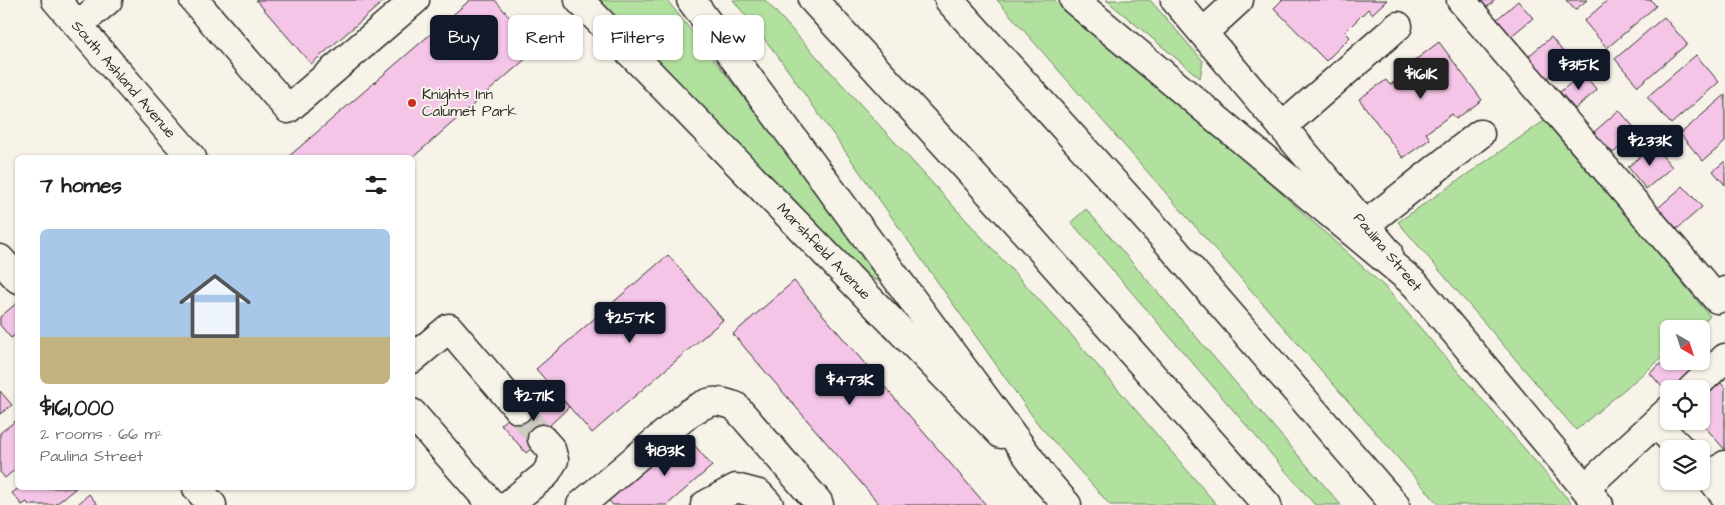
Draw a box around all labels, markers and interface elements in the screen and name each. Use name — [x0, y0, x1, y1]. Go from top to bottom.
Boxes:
chip: Buy — [430, 15, 498, 60]
chip: Rent — [508, 15, 583, 60]
chip: Filters — [593, 15, 683, 60]
chip: New — [693, 15, 764, 60]
street label: South Ashland Avenue — [67, 16, 181, 143]
pin: $315K — [1544, 48, 1614, 91]
text: $315K — [1559, 54, 1599, 76]
pin: $161K — [1386, 58, 1456, 100]
text: $161K — [1405, 63, 1437, 85]
place label: Knights Inn Calumet Park — [422, 84, 517, 122]
marker: Knights Inn Calumet Park — [406, 97, 418, 109]
pin: $233K — [1615, 124, 1685, 167]
text: $233K — [1628, 130, 1672, 152]
text: 7 homes — [40, 171, 122, 200]
icon: filters — [362, 171, 390, 199]
street label: Marshfield Avenue — [772, 198, 875, 304]
street label: Paulina Street — [1348, 208, 1427, 296]
icon: home — [170, 261, 260, 351]
pin: $257K — [595, 302, 665, 344]
text: $257K — [606, 307, 654, 329]
north arrow — [1660, 320, 1710, 370]
map controls — [1660, 320, 1710, 490]
pin: $473K — [815, 364, 885, 406]
text: $473K — [826, 369, 874, 391]
pin: $271K — [499, 380, 569, 422]
button: locate — [1660, 380, 1710, 430]
text: $271K — [514, 385, 554, 407]
text: $161,000 — [40, 394, 114, 423]
text: 2 rooms · 66 m² — [40, 423, 163, 445]
pin: $183K — [630, 434, 700, 477]
text: $183K — [645, 440, 685, 462]
button: layers — [1660, 440, 1710, 490]
text: Paulina Street — [40, 445, 143, 467]

